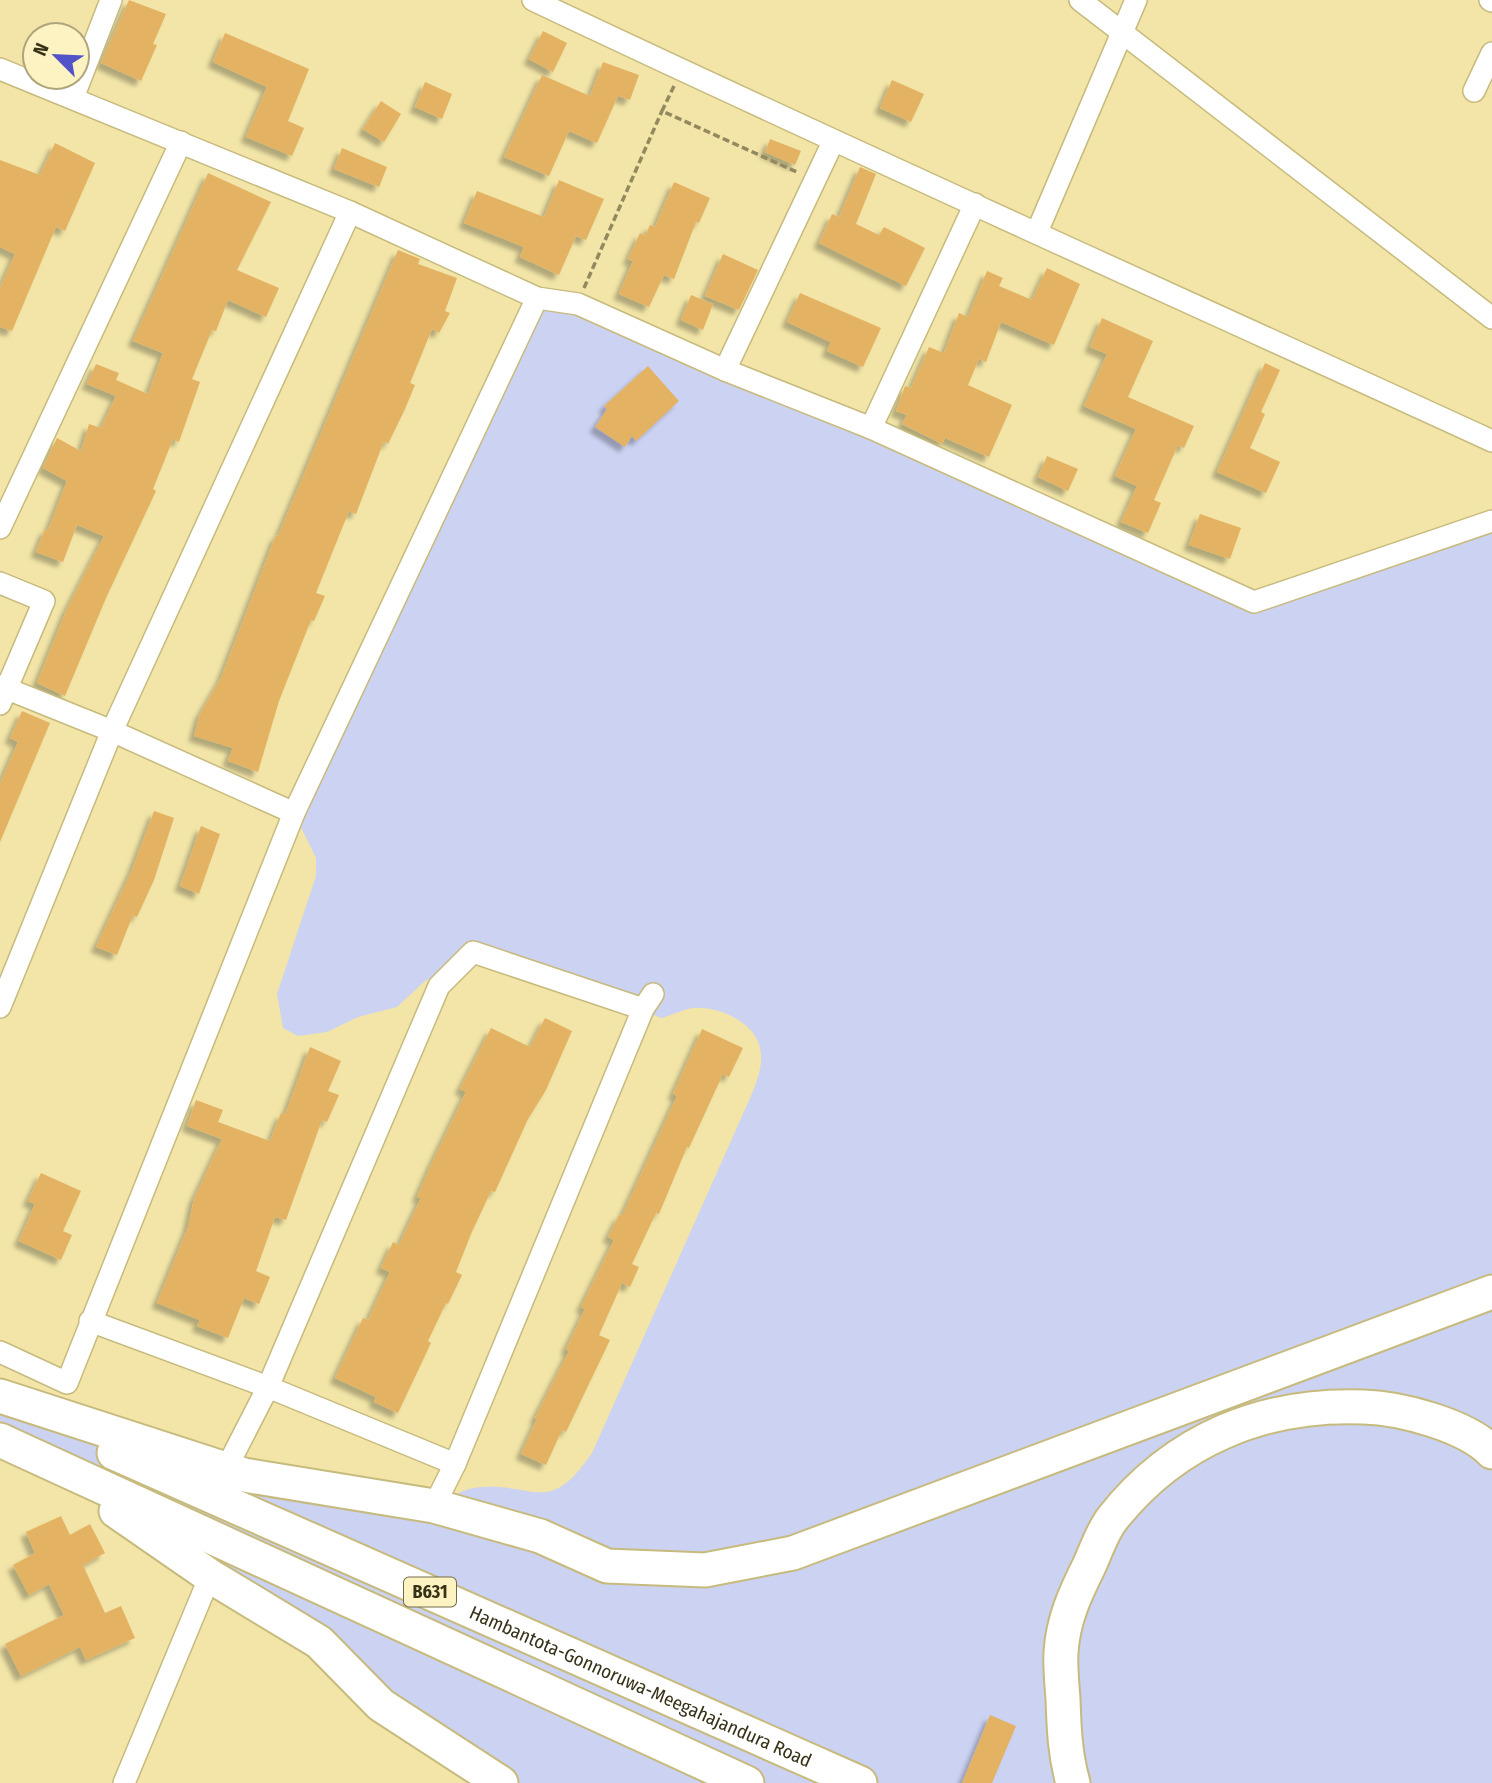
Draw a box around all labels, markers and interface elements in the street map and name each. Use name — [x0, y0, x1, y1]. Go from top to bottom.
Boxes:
north arrow — [21, 21, 91, 91]
text: N — [28, 39, 54, 59]
road number: B631 — [404, 1577, 456, 1606]
street label: Hambantota-Gonnoruwa-Meegahajandura Road — [466, 1601, 815, 1772]

